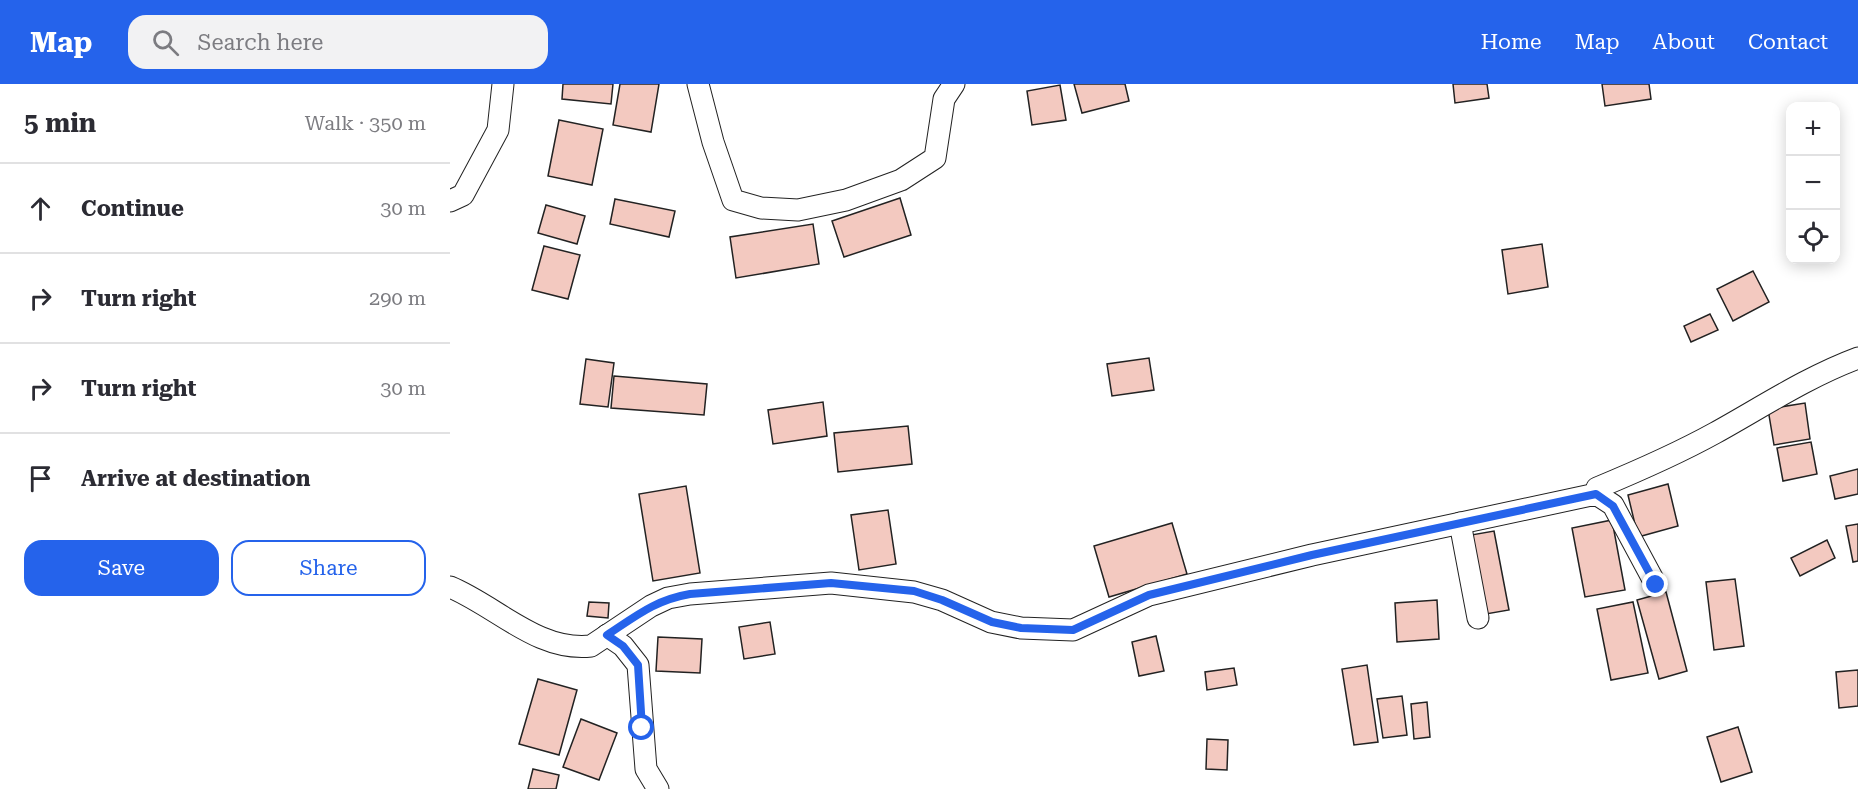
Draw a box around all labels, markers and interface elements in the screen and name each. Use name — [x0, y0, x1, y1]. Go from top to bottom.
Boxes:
search box — [128, 15, 548, 69]
text: Map — [30, 26, 92, 59]
icon: search — [149, 26, 182, 59]
text: Search here — [197, 30, 323, 55]
text: Home — [1481, 30, 1542, 54]
text: Map — [1575, 30, 1620, 54]
text: About — [1653, 30, 1715, 54]
text: Contact — [1748, 30, 1828, 54]
map controls — [1786, 102, 1840, 264]
button: + — [1786, 102, 1840, 156]
text: 5 min — [24, 108, 96, 138]
text: Walk · 350 m — [305, 111, 426, 135]
button: − — [1786, 156, 1840, 210]
icon: ahead — [24, 192, 57, 225]
text: Continue — [81, 196, 184, 221]
text: 30 m — [380, 196, 426, 220]
button: locate — [1786, 210, 1840, 264]
icon: right — [24, 282, 57, 315]
text: Turn right — [81, 286, 196, 311]
text: 290 m — [369, 286, 426, 310]
icon: right — [24, 372, 57, 405]
text: Turn right — [81, 376, 196, 401]
text: 30 m — [380, 376, 426, 400]
icon: arrive — [24, 462, 57, 495]
text: Arrive at destination — [81, 466, 310, 491]
button: Save — [24, 540, 219, 596]
button: Share — [231, 540, 426, 596]
route end — [1642, 571, 1668, 597]
route start — [628, 714, 654, 740]

